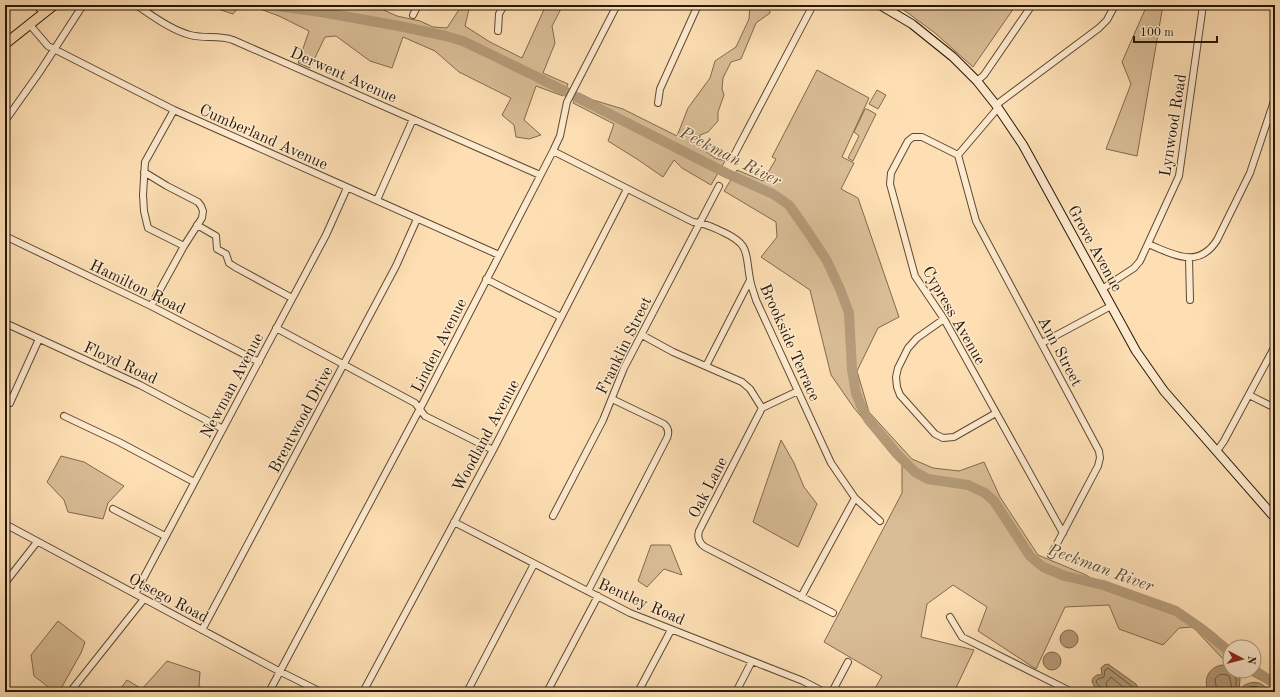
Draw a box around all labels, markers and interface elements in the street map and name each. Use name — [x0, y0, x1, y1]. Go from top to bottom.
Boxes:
scale bar — [1134, 18, 1217, 44]
text: 100 m — [1140, 27, 1174, 39]
street label: Derwent Avenue — [287, 45, 399, 107]
street label: Lynwood Road — [1158, 73, 1190, 178]
street label: Cumberland Avenue — [197, 102, 330, 173]
water label: Peckman River — [676, 124, 784, 190]
street label: Grove Avenue — [1064, 203, 1124, 295]
street label: Hamilton Road — [87, 258, 187, 318]
street label: Cypress Avenue — [919, 264, 988, 368]
street label: Brookside Terrace — [756, 282, 822, 404]
street label: Franklin Street — [594, 294, 655, 397]
street label: Linden Avenue — [409, 296, 470, 396]
street label: Ann Street — [1034, 314, 1084, 390]
street label: Newman Avenue — [198, 331, 267, 441]
street label: Floyd Road — [81, 340, 159, 388]
street label: Brentwood Drive — [267, 364, 337, 476]
street label: Woodland Avenue — [451, 377, 523, 495]
street label: Oak Lane — [687, 455, 731, 521]
water label: Peckman River — [1044, 541, 1156, 596]
street label: Otsego Road — [126, 571, 211, 626]
street label: Bentley Road — [595, 577, 687, 629]
north arrow — [1222, 639, 1262, 679]
text: N — [1244, 655, 1256, 665]

